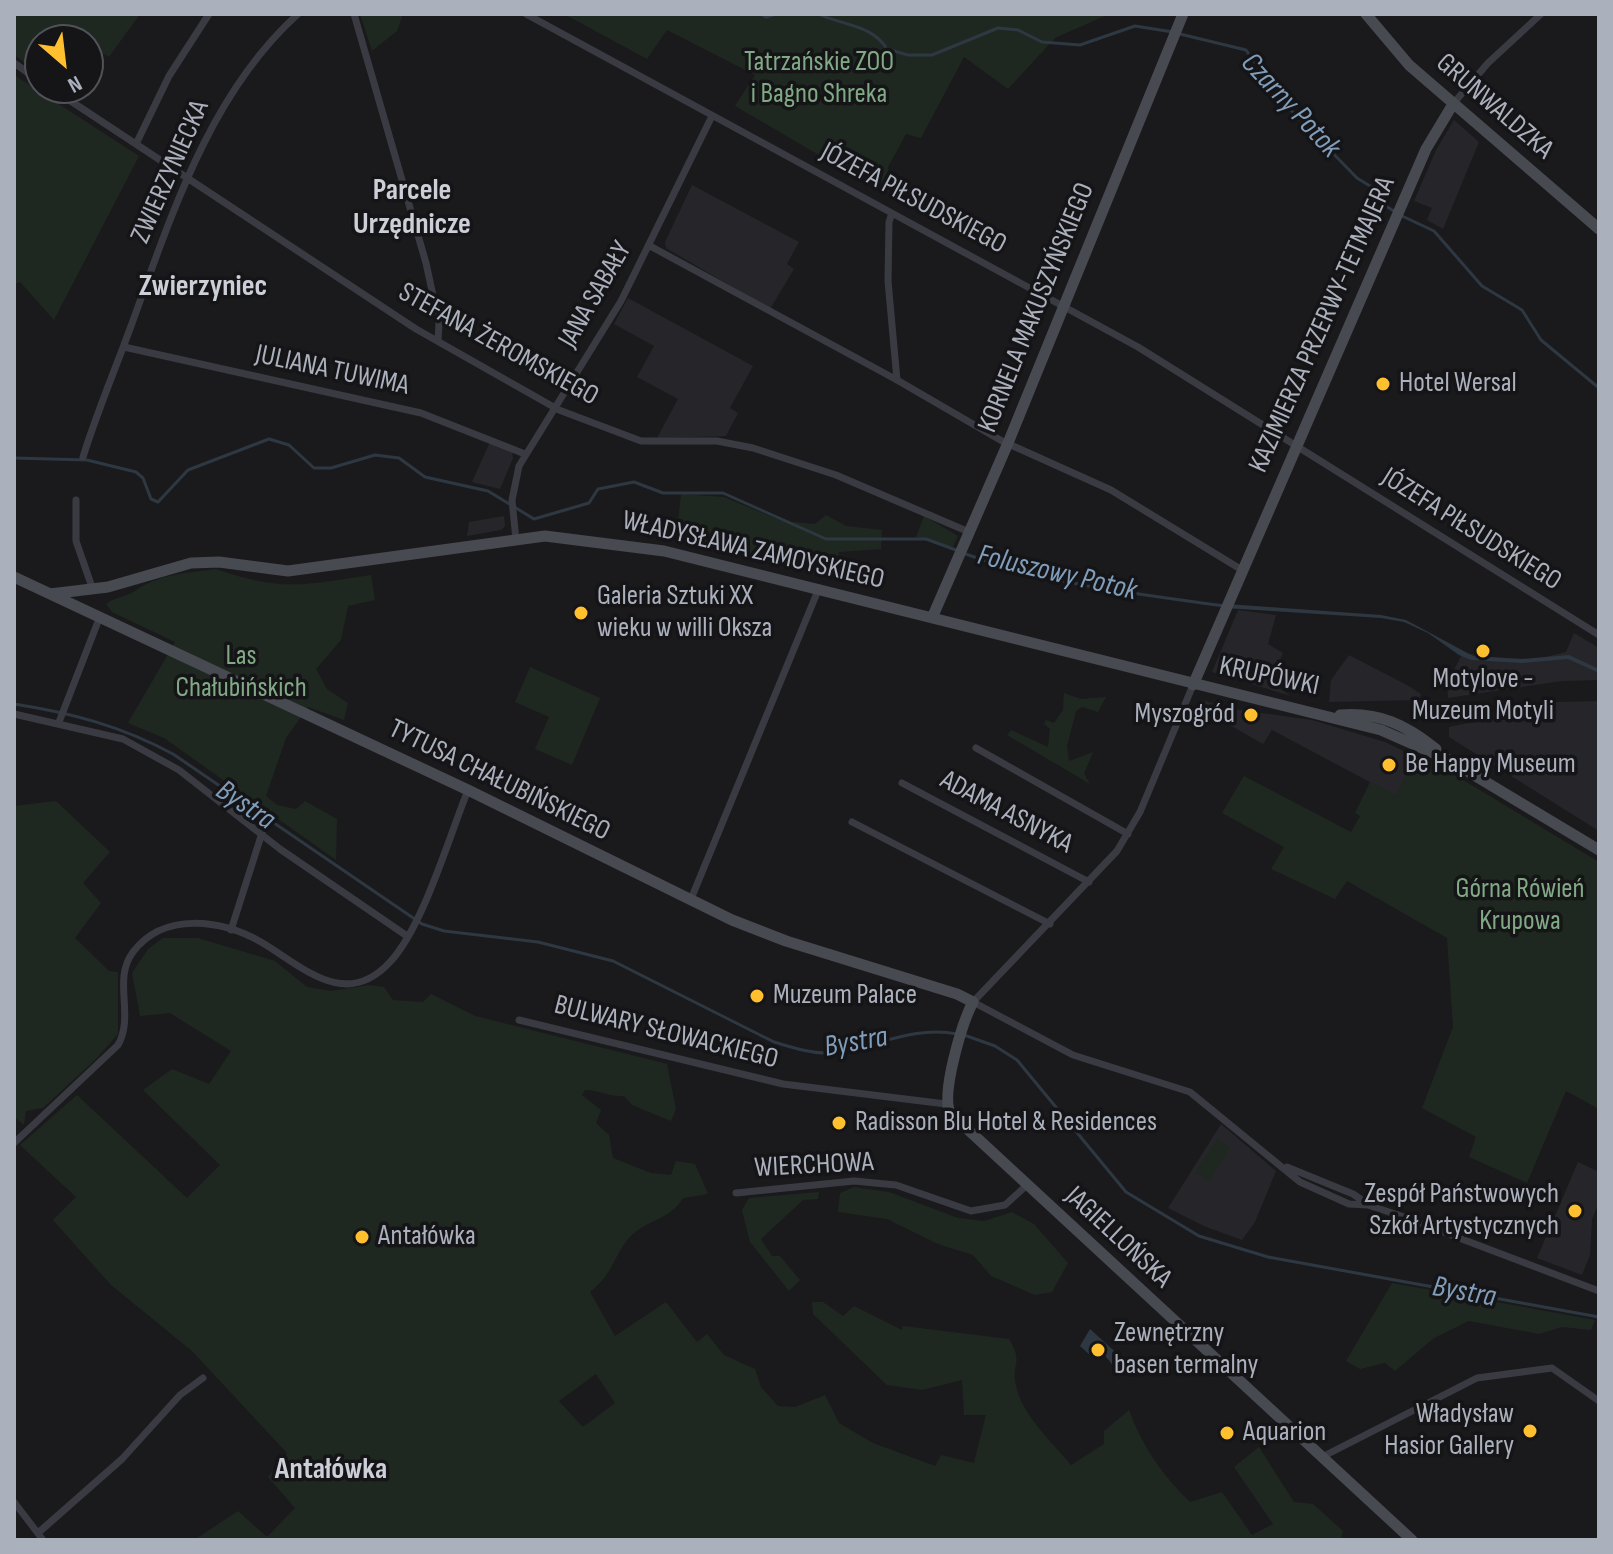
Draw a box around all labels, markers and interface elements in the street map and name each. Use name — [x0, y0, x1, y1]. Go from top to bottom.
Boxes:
north arrow — [24, 24, 104, 104]
park label: Tatrzańskie ZOO i Bagno Shreka — [744, 46, 894, 112]
water label: Czarny Potok — [1232, 46, 1348, 166]
street label: GRUNWALDZKA — [1428, 47, 1560, 167]
text: N — [63, 69, 86, 99]
street label: ZWIERZYNIECKA — [125, 95, 217, 249]
street label: JÓZEFA PIŁSUDSKIEGO — [814, 136, 1012, 262]
street label: KAZIMIERZA PRZERWY-TETMAJERA — [1243, 172, 1403, 478]
district label: Parcele Urzędnicze — [353, 173, 471, 244]
street label: KORNELA MAKUSZYŃSKIEGO — [972, 178, 1102, 438]
street label: JANA SABAŁY — [552, 236, 640, 354]
district label: Zwierzyniec — [139, 269, 267, 305]
street label: STEFANA ŻEROMSKIEGO — [392, 276, 604, 414]
street label: JULIANA TUWIMA — [252, 338, 412, 404]
place label: Hotel Wersal — [1399, 367, 1517, 401]
marker: Hotel Wersal — [1374, 375, 1392, 393]
street label: JÓZEFA PIŁSUDSKIEGO — [1375, 461, 1567, 599]
street label: WŁADYSŁAWA ZAMOYSKIEGO — [619, 505, 887, 597]
water label: Foluszowy Potok — [974, 538, 1140, 610]
place label: Galeria Sztuki XX wieku w willi Oksza — [597, 580, 772, 646]
marker: Galeria Sztuki XX wieku w willi Oksza — [572, 604, 590, 622]
park label: Las Chałubińskich — [175, 640, 307, 706]
marker: Motylove - Muzeum Motyli — [1474, 642, 1492, 660]
street label: KRUPÓWKI — [1216, 650, 1322, 704]
place label: Motylove - Muzeum Motyli — [1412, 663, 1554, 729]
place label: Myszogród — [1135, 698, 1235, 732]
marker: Myszogród — [1242, 706, 1260, 724]
street label: TYTUSA CHAŁUBIŃSKIEGO — [383, 713, 615, 849]
place label: Be Happy Museum — [1405, 748, 1576, 782]
marker: Be Happy Museum — [1380, 756, 1398, 774]
street label: ADAMA ASNYKA — [934, 764, 1078, 862]
water label: Bystra — [208, 773, 282, 839]
park label: Górna Rówień Krupowa — [1455, 873, 1585, 939]
place label: Muzeum Palace — [773, 979, 917, 1013]
marker: Muzeum Palace — [748, 987, 766, 1005]
street label: BULWARY SŁOWACKIEGO — [551, 989, 781, 1077]
water label: Bystra — [821, 1020, 891, 1066]
place label: Radisson Blu Hotel & Residences — [855, 1106, 1157, 1140]
marker: Radisson Blu Hotel & Residences — [830, 1114, 848, 1132]
street label: WIERCHOWA — [754, 1146, 874, 1186]
place label: Zespół Państwowych Szkół Artystycznych — [1364, 1178, 1559, 1244]
street label: JAGIELLOŃSKA — [1058, 1180, 1178, 1296]
marker: Zespół Państwowych Szkół Artystycznych — [1566, 1202, 1584, 1220]
place label: Antałówka — [378, 1220, 476, 1254]
marker: Antałówka — [353, 1228, 371, 1246]
water label: Bystra — [1429, 1270, 1499, 1316]
place label: Zewnętrzny basen termalny — [1114, 1317, 1258, 1383]
marker: Zewnętrzny basen termalny — [1089, 1341, 1107, 1359]
place label: Władysław Hasior Gallery — [1384, 1398, 1514, 1464]
place label: Aquarion — [1243, 1416, 1326, 1450]
marker: Władysław Hasior Gallery — [1521, 1422, 1539, 1440]
marker: Aquarion — [1218, 1424, 1236, 1442]
district label: Antałówka — [275, 1452, 387, 1488]

